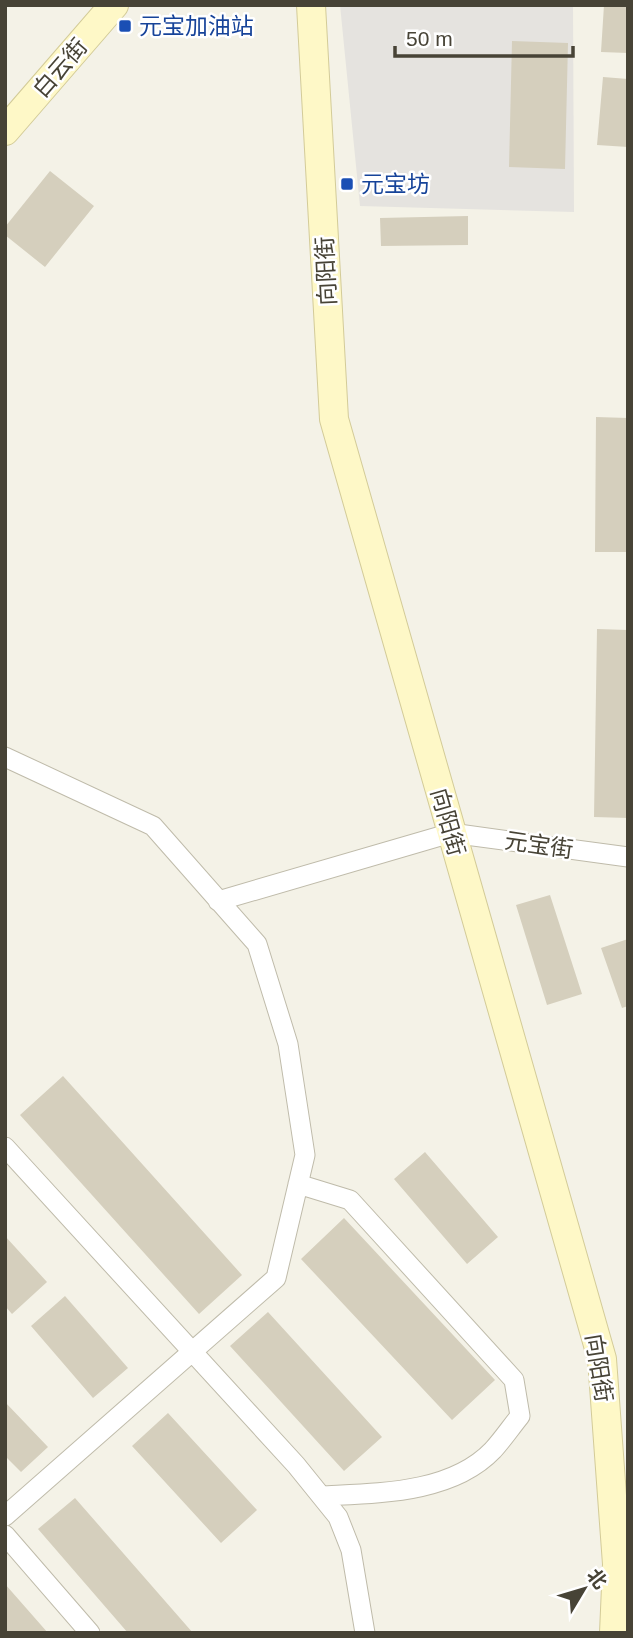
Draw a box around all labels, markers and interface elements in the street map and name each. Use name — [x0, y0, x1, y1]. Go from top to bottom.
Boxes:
place label: 元宝加油站 — [139, 13, 254, 39]
scale bar — [395, 14, 574, 58]
marker: 元宝加油站 — [117, 18, 133, 34]
text: 50 m — [406, 27, 453, 50]
street label: 白云街 — [28, 33, 92, 103]
place label: 元宝坊 — [361, 171, 430, 197]
marker: 元宝坊 — [339, 176, 355, 192]
street label: 向阳街 — [311, 236, 341, 306]
street label: 向阳街 — [426, 785, 470, 859]
street label: 元宝街 — [503, 827, 575, 863]
street label: 向阳街 — [581, 1332, 617, 1404]
north arrow — [549, 1554, 619, 1624]
text: 北 — [583, 1565, 611, 1593]

